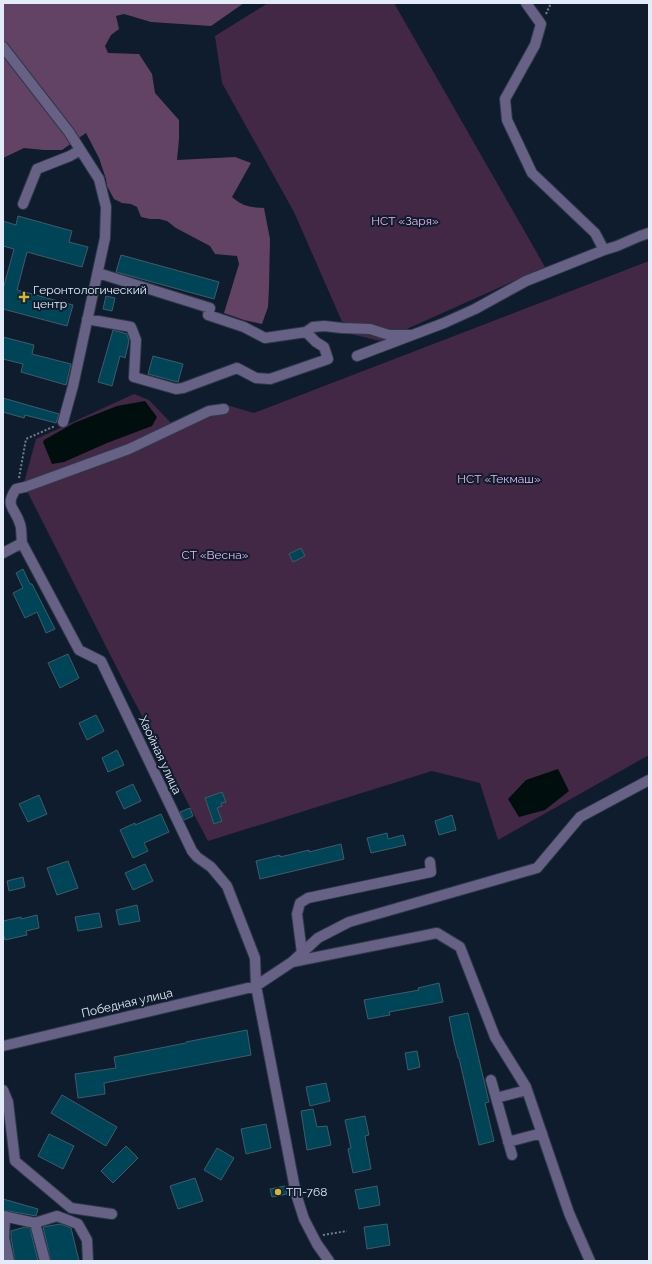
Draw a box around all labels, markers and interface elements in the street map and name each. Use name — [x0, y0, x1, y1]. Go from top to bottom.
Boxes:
park label: НСТ «Заря» — [371, 214, 439, 228]
place label: Геронтологический центр — [33, 283, 147, 311]
marker: Геронтологический центр — [18, 291, 30, 303]
park label: НСТ «Текмаш» — [457, 472, 541, 486]
park label: СТ «Весна» — [181, 548, 249, 562]
street label: Хвойная улица — [136, 714, 184, 796]
street label: Победная улица — [80, 986, 174, 1020]
place label: ТП-768 — [286, 1185, 327, 1199]
marker: ТП-768 — [273, 1187, 283, 1197]

